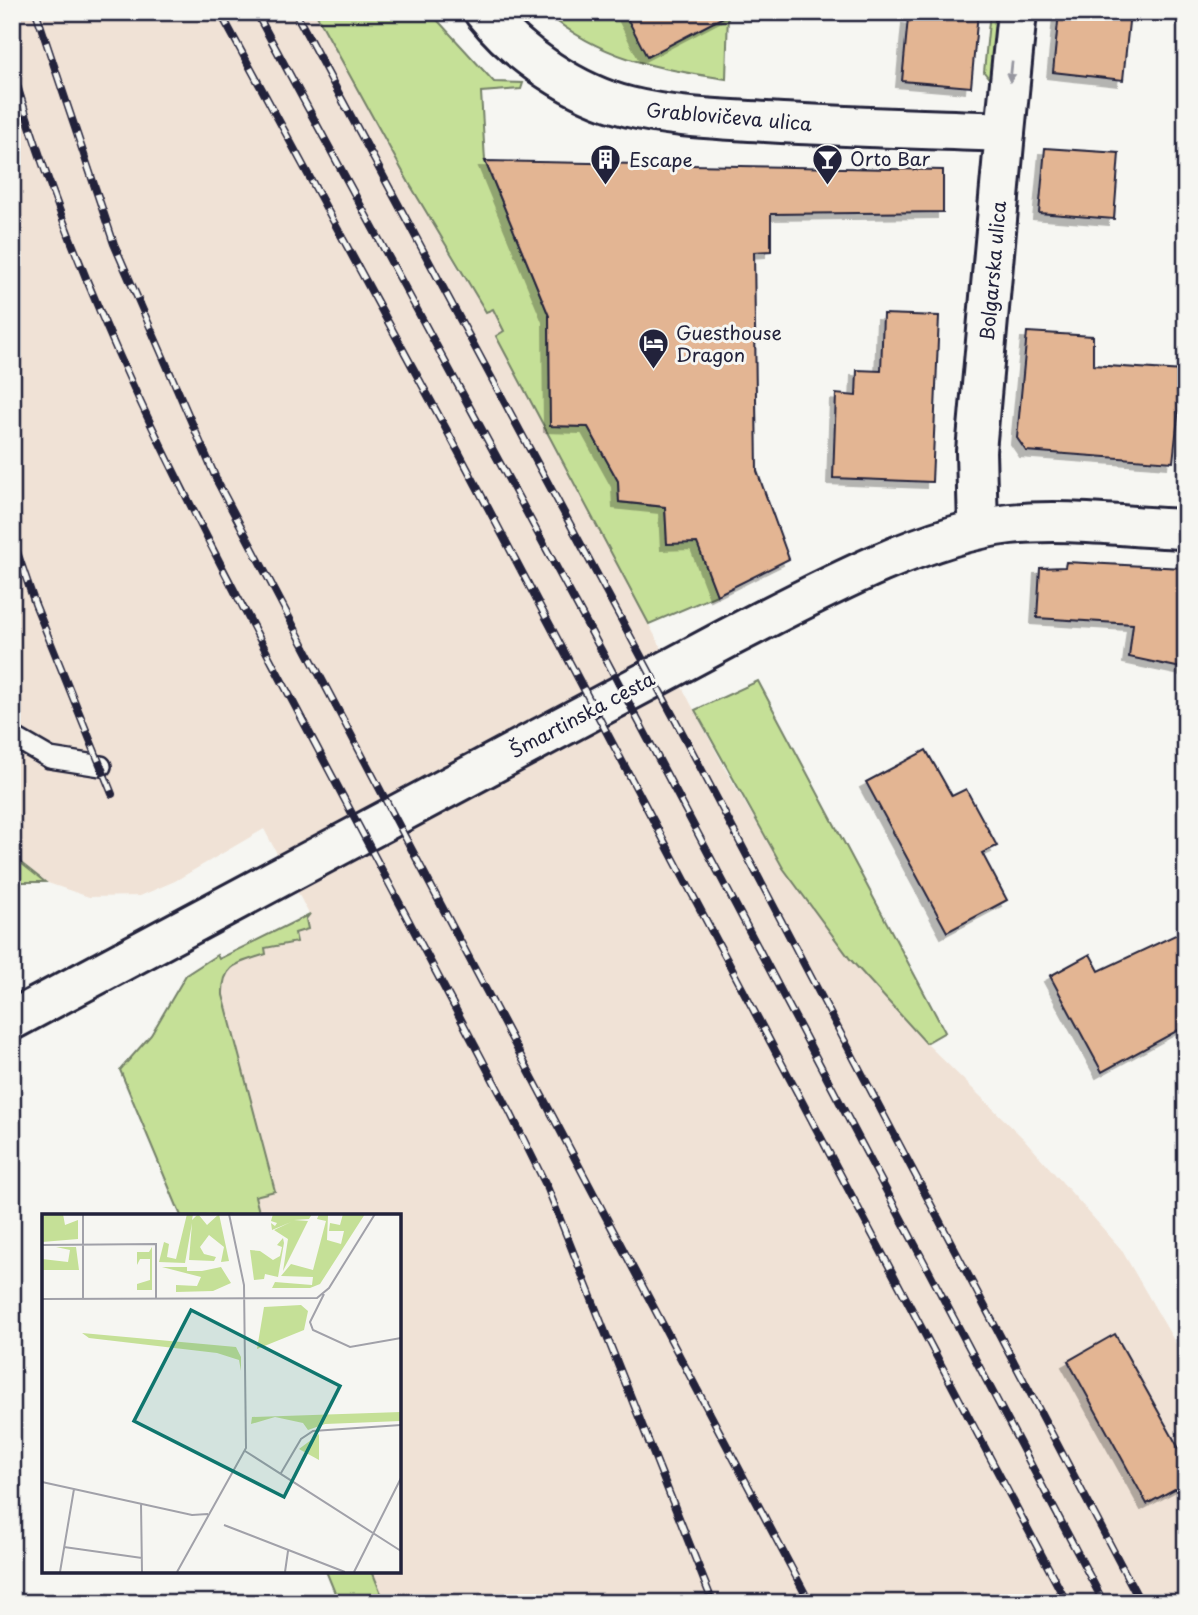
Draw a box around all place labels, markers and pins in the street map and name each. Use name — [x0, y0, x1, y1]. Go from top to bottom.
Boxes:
bar icon: Orto Bar — [810, 142, 844, 186]
building icon: Escape — [589, 143, 623, 187]
place label: Orto Bar — [850, 144, 931, 172]
place label: Escape — [629, 145, 693, 173]
place label: Guesthouse Dragon — [676, 318, 782, 368]
hotel icon: Guesthouse Dragon — [636, 327, 670, 371]

